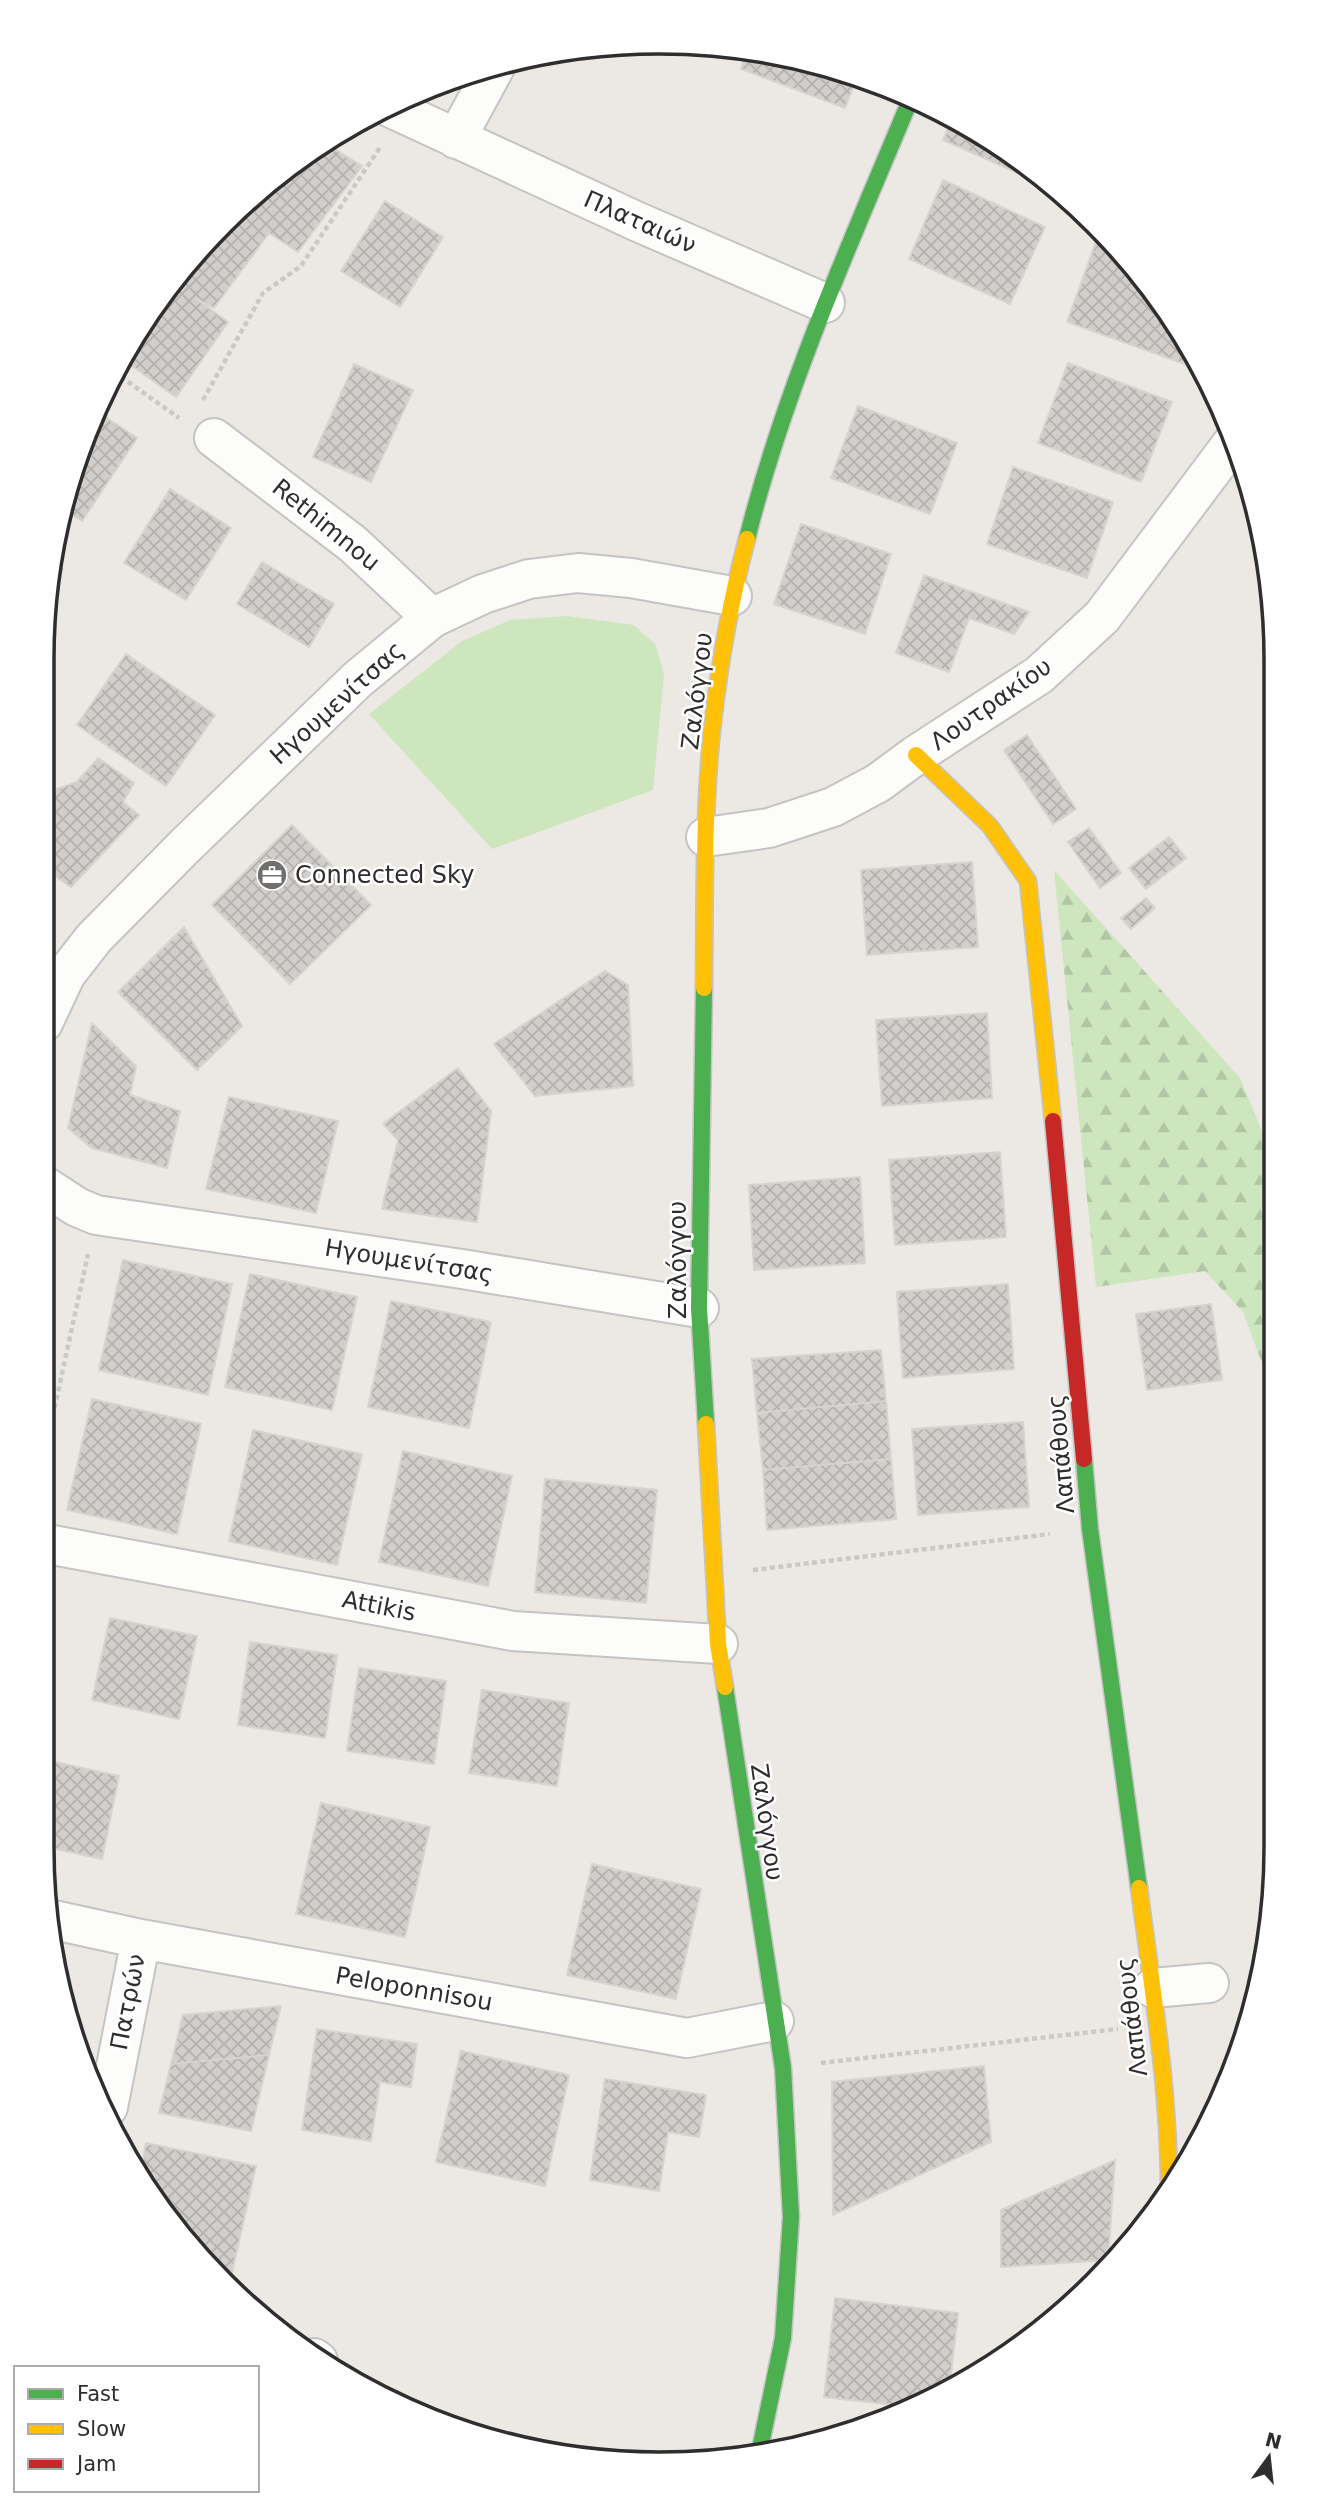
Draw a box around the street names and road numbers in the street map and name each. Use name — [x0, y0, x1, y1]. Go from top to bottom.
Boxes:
street label: Πλαταιών — [580, 185, 700, 259]
street label: Rethimnou — [267, 473, 385, 577]
street label: Ζαλόγγου — [676, 631, 718, 751]
street label: Ηγουμενίτσας — [264, 636, 410, 770]
street label: Λουτρακίου — [925, 652, 1057, 756]
street label: Ζαλόγγου — [664, 1201, 692, 1319]
street label: Ηγουμενίτσας — [323, 1234, 495, 1288]
street label: Λαπάθους — [1042, 1393, 1080, 1515]
street label: Attikis — [340, 1585, 418, 1627]
street label: Ζαλόγγου — [745, 1762, 789, 1882]
street label: Πατρών — [105, 1952, 151, 2052]
street label: Λαπάθους — [1111, 1956, 1153, 2078]
street label: Peloponnisou — [333, 1961, 495, 2017]

